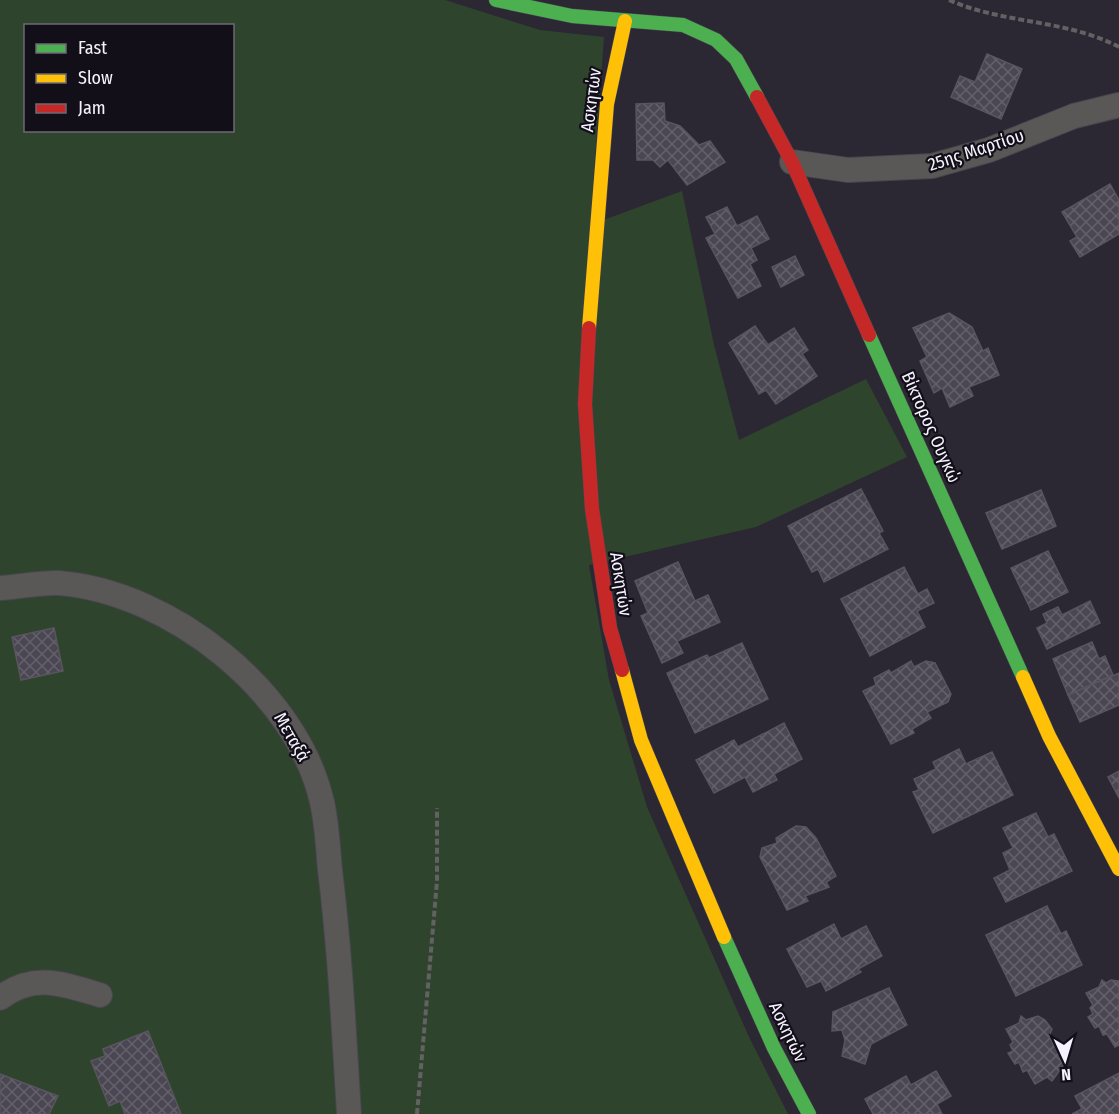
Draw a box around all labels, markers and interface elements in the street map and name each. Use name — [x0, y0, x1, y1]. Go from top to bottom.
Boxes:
legend — [24, 24, 234, 132]
text: Fast — [78, 37, 107, 59]
text: Slow — [78, 67, 113, 89]
street label: Ασκητών — [576, 67, 606, 133]
text: Jam — [78, 97, 106, 119]
street label: 25ης Μαρτίου — [925, 124, 1027, 176]
street label: Βίκτορος Ουγκώ — [897, 368, 965, 486]
street label: Ασκητών — [605, 551, 637, 618]
street label: Μεταξά — [269, 709, 315, 765]
street label: Ασκητών — [764, 998, 812, 1066]
north arrow — [1035, 1030, 1095, 1090]
text: N — [1061, 1065, 1071, 1084]

